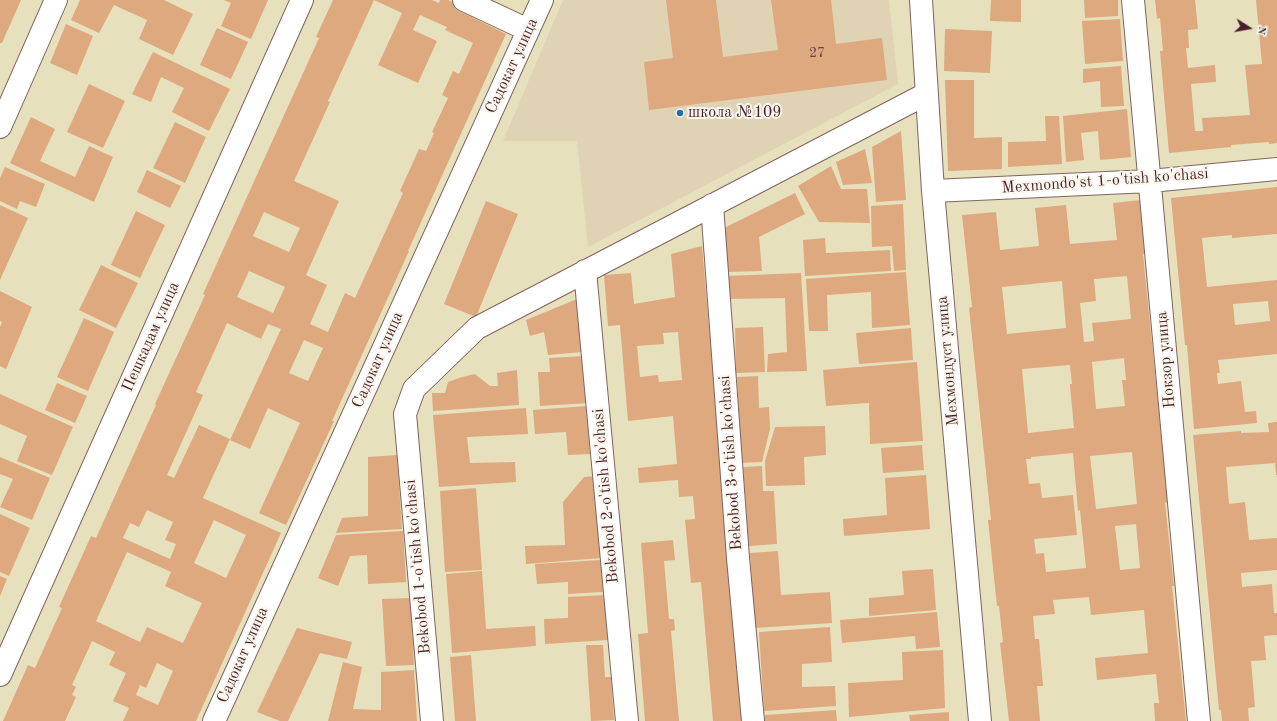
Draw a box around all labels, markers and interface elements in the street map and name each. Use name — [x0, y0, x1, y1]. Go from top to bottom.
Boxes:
north arrow — [1229, 8, 1269, 48]
street label: Садокат улица — [481, 15, 543, 117]
text: N — [1255, 25, 1267, 36]
house number: 27 — [809, 45, 825, 61]
place label: школа №109 — [688, 103, 782, 123]
marker: школа №109 — [675, 108, 685, 118]
street label: Mexmondo'st 1-o'tish ko'chasi — [1001, 164, 1209, 198]
street label: Пешкадам улица — [118, 279, 184, 395]
street label: Мехмондуст улица — [933, 295, 963, 427]
street label: Садокат улица — [348, 309, 408, 411]
street label: Нокзор улица — [1152, 311, 1180, 409]
street label: Bekobod 3-o'tish ko'chasi — [715, 375, 747, 551]
street label: Bekobod 2-o'tish ko'chasi — [589, 408, 623, 584]
street label: Bekobod 1-o'tish ko'chasi — [401, 479, 435, 655]
street label: Садокат улица — [213, 604, 273, 706]

